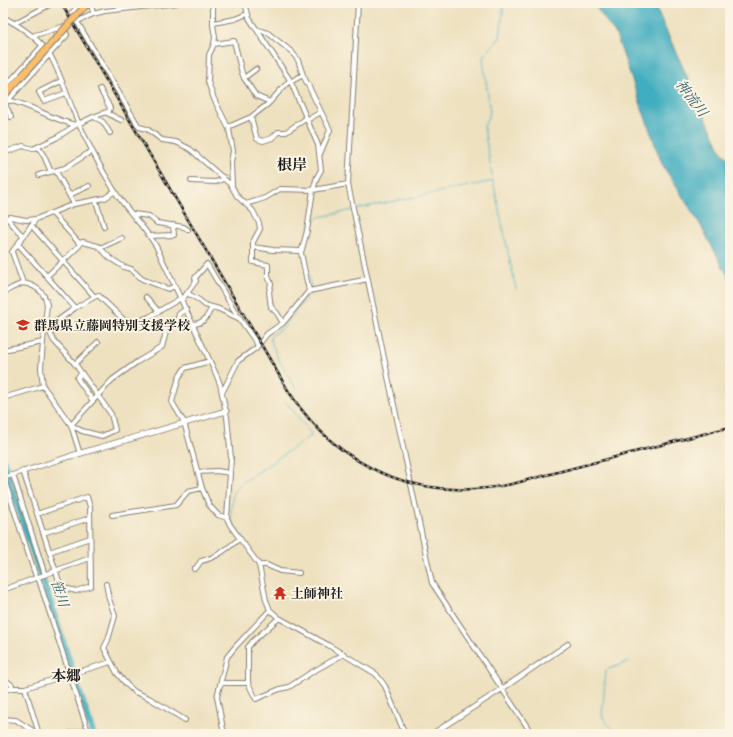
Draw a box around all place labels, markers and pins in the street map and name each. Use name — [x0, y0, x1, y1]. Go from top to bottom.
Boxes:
school or university icon: 群馬県立藤岡特別支援学校 — [15, 317, 31, 333]
place label: 群馬県立藤岡特別支援学校 — [34, 317, 191, 335]
temple icon: 土師神社 — [272, 585, 288, 601]
place label: 土師神社 — [291, 585, 343, 603]

